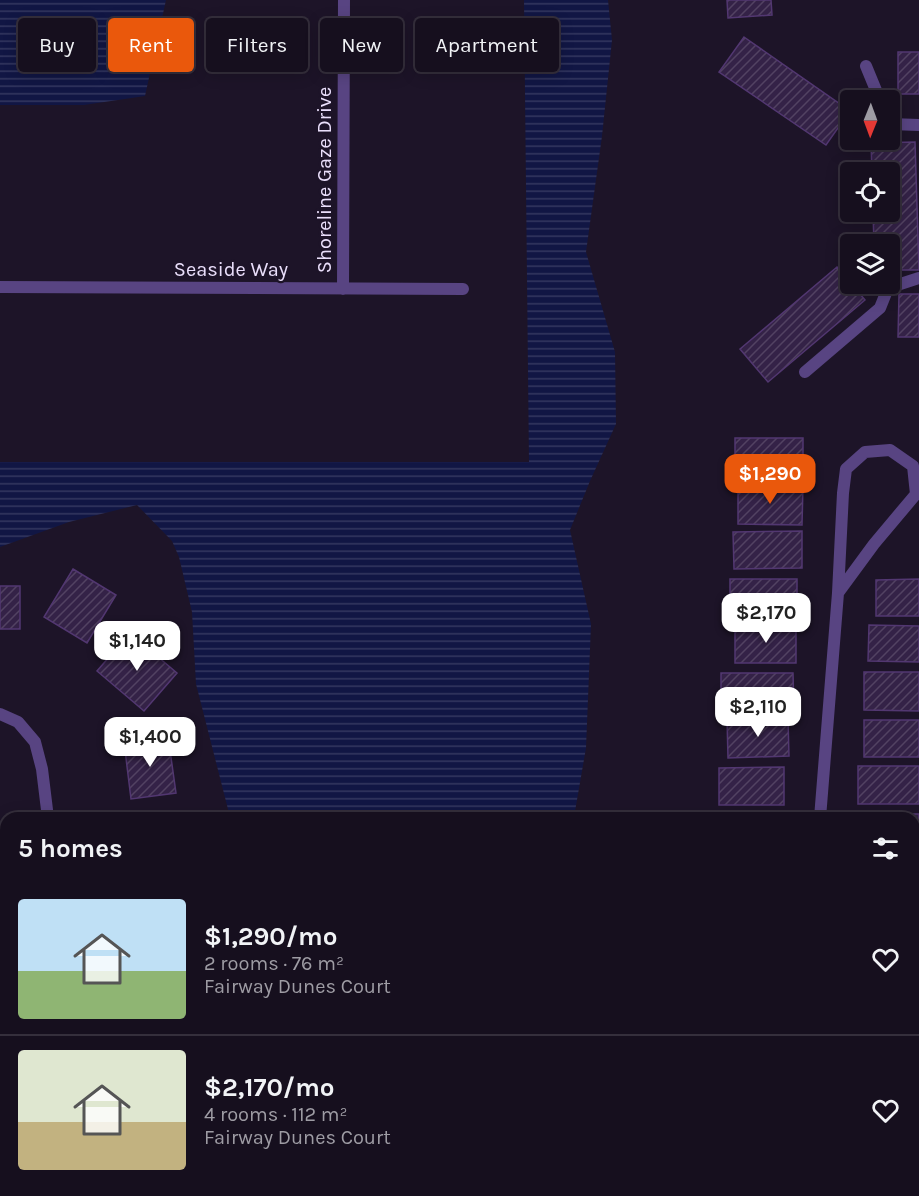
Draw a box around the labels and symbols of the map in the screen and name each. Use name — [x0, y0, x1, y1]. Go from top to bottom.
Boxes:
street label: Shoreline Gaze Drive — [313, 87, 336, 273]
north arrow — [840, 90, 900, 150]
street label: Seaside Way — [174, 258, 288, 281]
pin: $1,290 — [721, 454, 819, 505]
pin: $2,170 — [717, 593, 815, 644]
pin: $1,140 — [88, 621, 186, 672]
pin: $2,110 — [709, 687, 807, 738]
pin: $1,400 — [101, 717, 199, 768]

